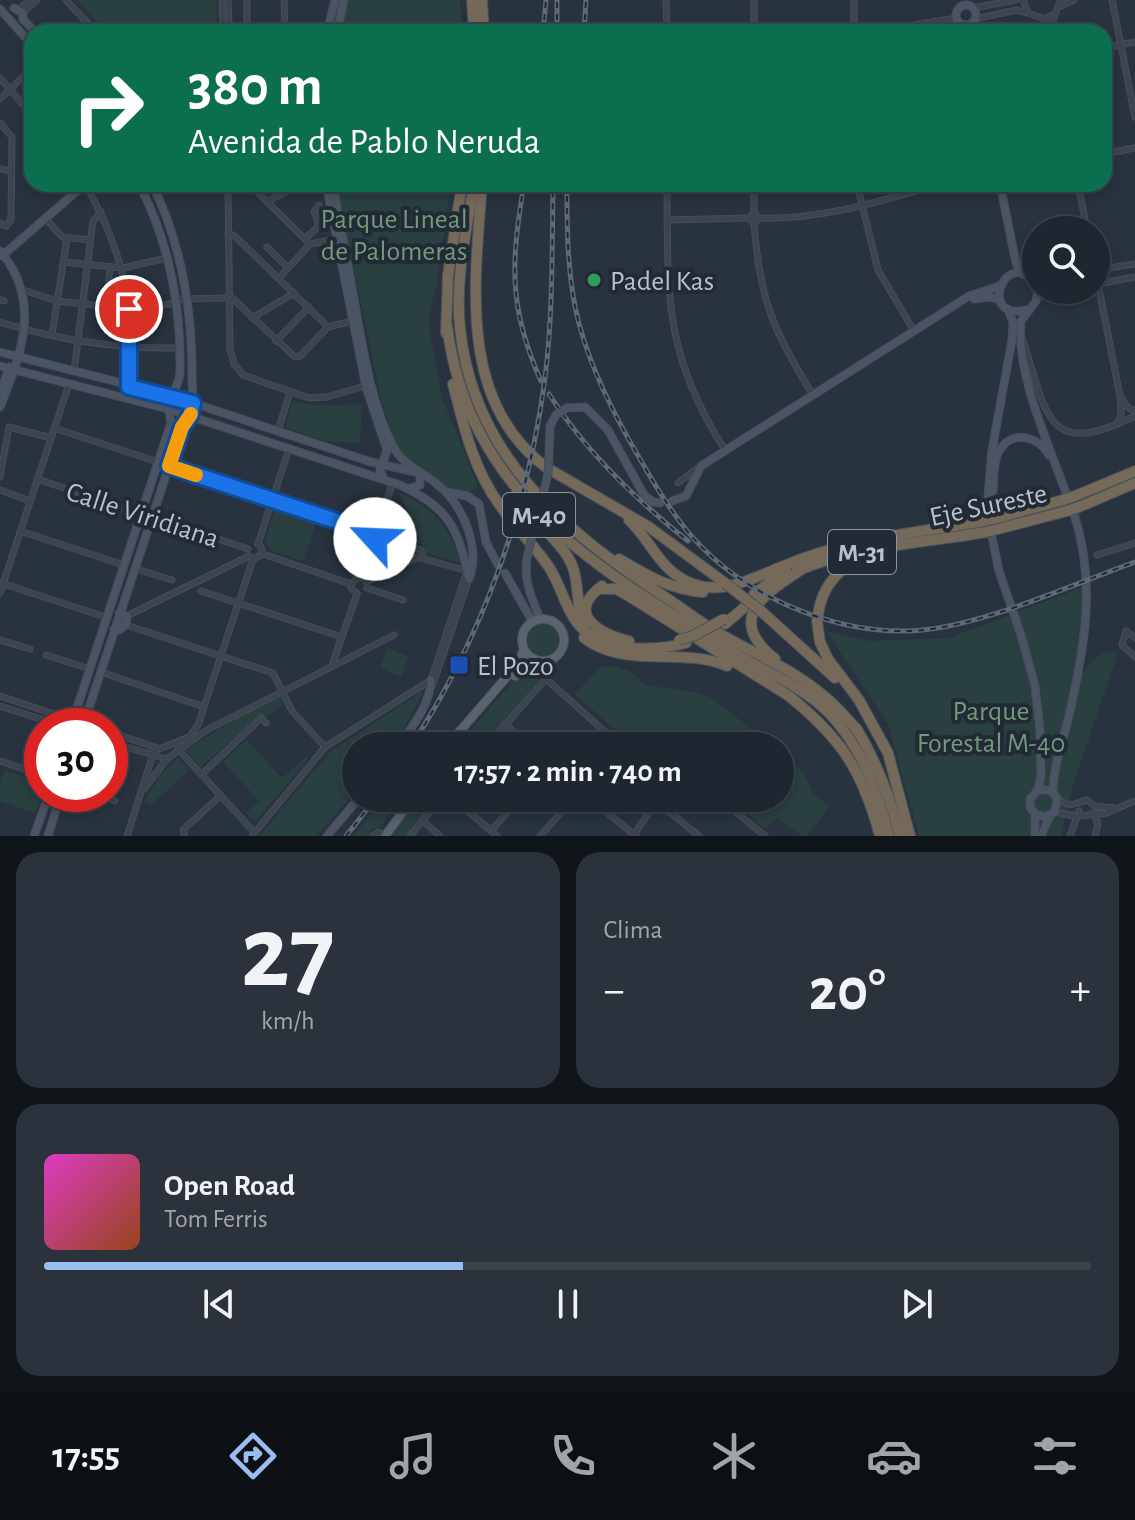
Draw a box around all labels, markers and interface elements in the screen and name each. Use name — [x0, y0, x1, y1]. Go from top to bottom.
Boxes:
icon: right — [56, 56, 160, 160]
text: 380 m — [188, 59, 323, 115]
text: Avenida de Pablo Neruda — [188, 124, 540, 160]
park label: Parque Lineal de Palomeras — [320, 206, 468, 266]
map controls — [1022, 216, 1110, 304]
button: search — [1022, 216, 1110, 304]
place label: Padel Kas — [610, 268, 714, 296]
marker: Padel Kas — [585, 271, 603, 289]
pin — [95, 275, 163, 343]
icon: arrive — [107, 287, 151, 331]
street label: Calle Viridiana — [63, 478, 222, 554]
street label: Eje Sureste — [927, 480, 1050, 532]
road number: M-40 — [503, 493, 575, 537]
position arrow — [333, 497, 417, 581]
road number: M-31 — [828, 530, 896, 574]
place label: El Pozo — [477, 653, 554, 681]
marker: El Pozo — [448, 654, 470, 676]
park label: Parque Forestal M-40 — [917, 698, 1065, 758]
speed limit sign: 30 — [24, 708, 128, 812]
text: 17:57 · 2 min · 740 m — [454, 757, 682, 787]
text: 27 — [241, 902, 335, 1006]
text: Clima — [604, 917, 663, 943]
text: 20° — [809, 961, 886, 1021]
text: − — [604, 969, 625, 1013]
text: + — [1070, 969, 1091, 1013]
text: km/h — [261, 1008, 315, 1034]
text: Open Road — [164, 1171, 295, 1201]
text: Tom Ferris — [164, 1206, 268, 1232]
icon: previous — [197, 1282, 241, 1326]
icon: pause — [546, 1282, 590, 1326]
icon: next — [895, 1282, 939, 1326]
icon: directions — [225, 1428, 281, 1484]
icon: music — [385, 1428, 441, 1484]
icon: phone — [545, 1428, 601, 1484]
icon: climate — [706, 1428, 762, 1484]
icon: car — [866, 1428, 922, 1484]
icon: filters — [1027, 1428, 1083, 1484]
text: 17:55 — [52, 1438, 120, 1474]

